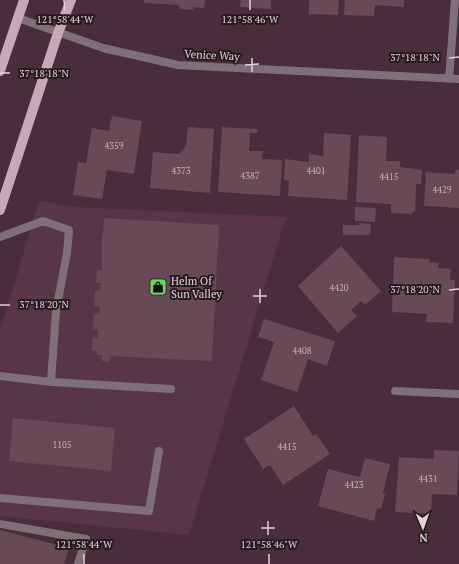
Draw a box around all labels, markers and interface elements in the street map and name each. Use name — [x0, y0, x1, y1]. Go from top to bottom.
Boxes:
text: 121°58'44"W — [37, 13, 94, 26]
text: 121°58'46"W — [222, 13, 279, 26]
street label: Venice Way — [184, 47, 241, 63]
text: 37°18'18"N — [390, 51, 440, 64]
text: 37°18'18"N — [19, 67, 69, 80]
house number: 4359 — [104, 140, 124, 152]
house number: 4373 — [171, 165, 191, 177]
house number: 4401 — [306, 165, 326, 177]
house number: 4387 — [240, 170, 260, 182]
house number: 4415 — [379, 171, 399, 183]
house number: 4429 — [432, 184, 452, 196]
place label: Helm Of Sun Valley — [171, 274, 222, 301]
shop icon: Helm Of Sun Valley — [148, 277, 168, 297]
house number: 4420 — [329, 282, 349, 294]
text: 37°18'20"N — [390, 283, 440, 296]
text: 37°18'20"N — [19, 298, 69, 311]
house number: 4408 — [292, 345, 312, 357]
house number: 1105 — [52, 439, 72, 451]
house number: 4415 — [277, 441, 297, 453]
house number: 4431 — [418, 473, 438, 485]
house number: 4423 — [344, 479, 364, 491]
north arrow — [403, 508, 443, 548]
text: N — [418, 531, 428, 545]
text: 121°58'44"W — [56, 538, 113, 551]
text: 121°58'46"W — [241, 538, 298, 551]

